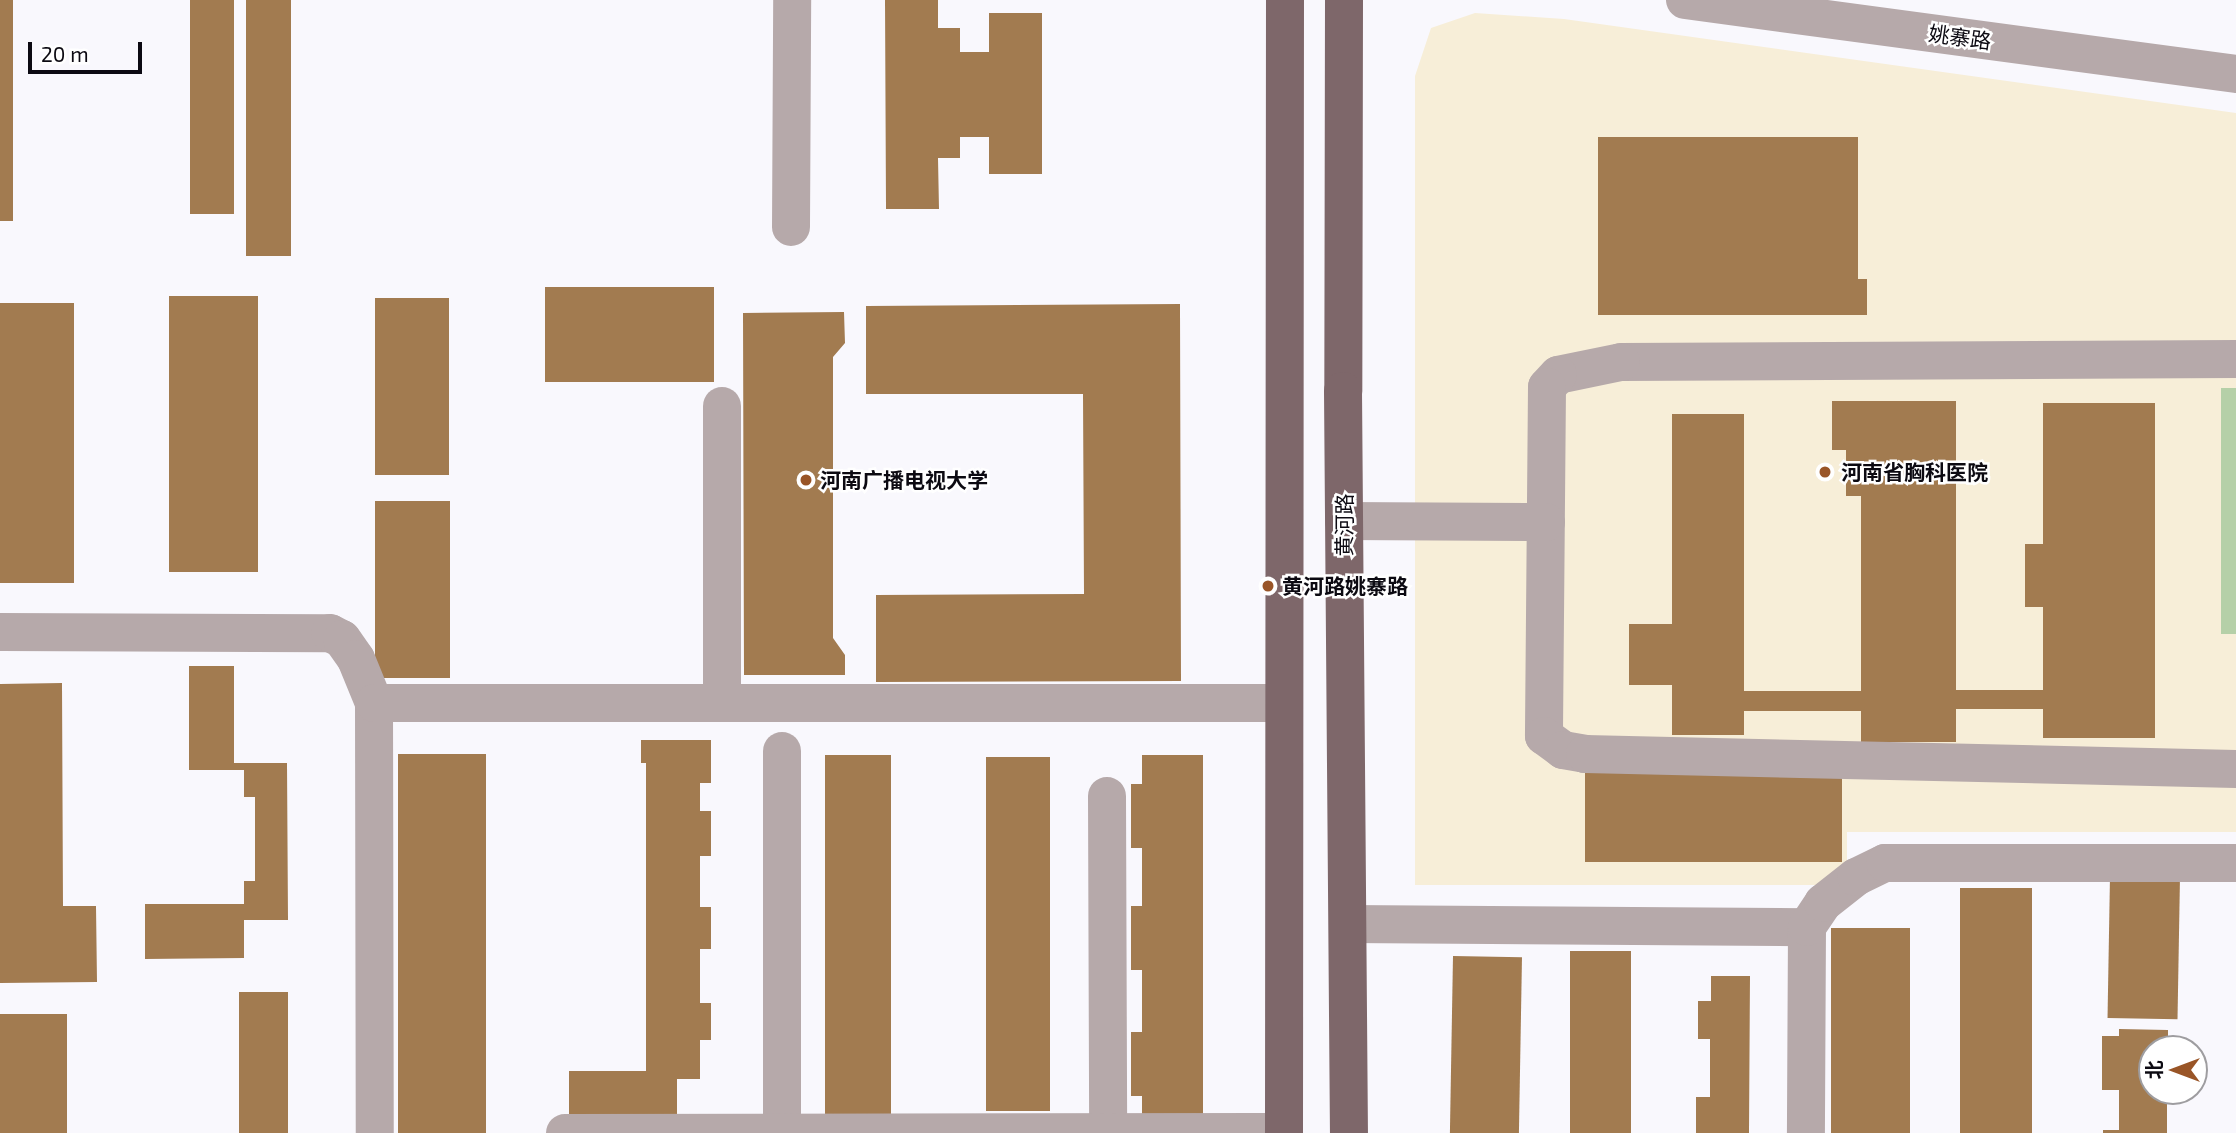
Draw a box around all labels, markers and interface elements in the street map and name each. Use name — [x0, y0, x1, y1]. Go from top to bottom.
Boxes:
street label: 姚寨路 — [1927, 20, 1993, 54]
scale bar — [32, 28, 145, 72]
text: 20 m — [41, 41, 89, 66]
place label: 河南省胸科医院 — [1841, 459, 1988, 485]
marker: 河南省胸科医院 — [1815, 462, 1835, 482]
place label: 河南广播电视大学 — [820, 467, 988, 493]
marker: 河南广播电视大学 — [798, 472, 814, 488]
street label: 黄河路 — [1331, 494, 1357, 556]
place label: 黄河路姚寨路 — [1282, 573, 1408, 599]
marker: 黄河路姚寨路 — [1260, 578, 1276, 594]
north arrow — [2138, 1035, 2208, 1105]
text: 北 — [2142, 1061, 2165, 1080]

